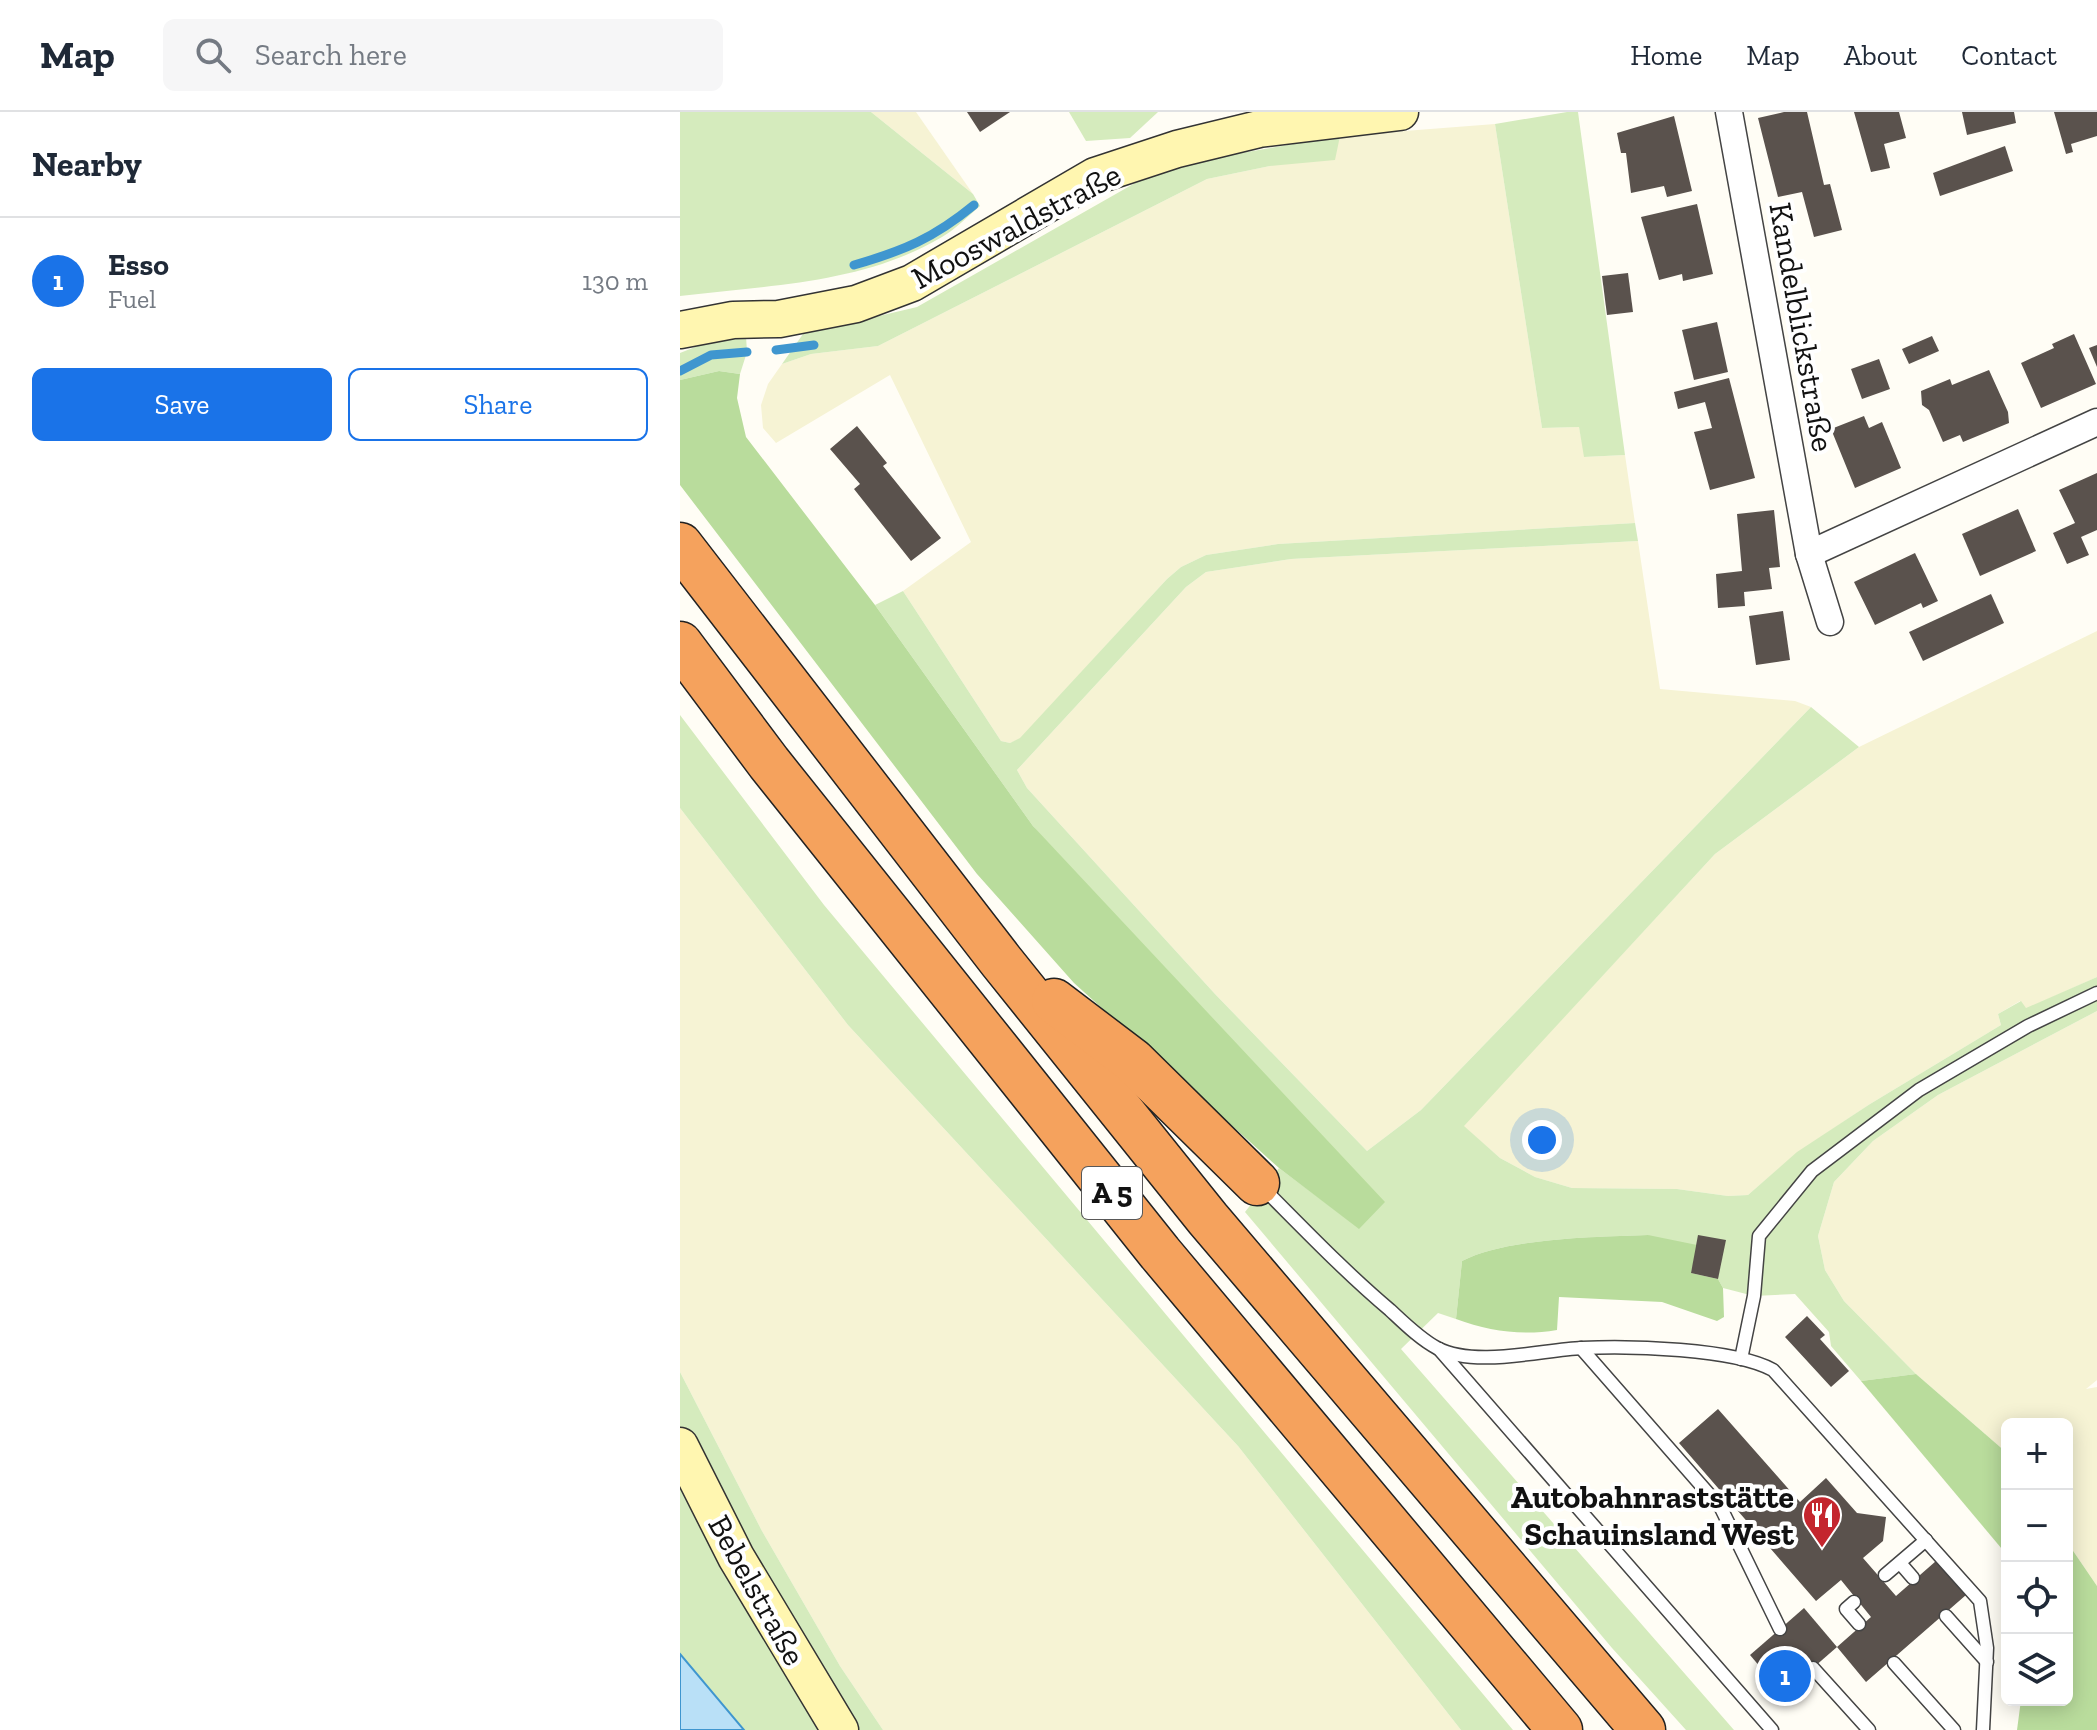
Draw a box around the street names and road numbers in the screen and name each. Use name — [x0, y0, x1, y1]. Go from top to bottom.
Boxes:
street label: Mooswaldstraße — [905, 155, 1127, 297]
street label: Kandelblickstraße — [1761, 200, 1843, 454]
road number: A 5 — [1082, 1167, 1142, 1219]
street label: Bebelstraße — [700, 1508, 814, 1672]

